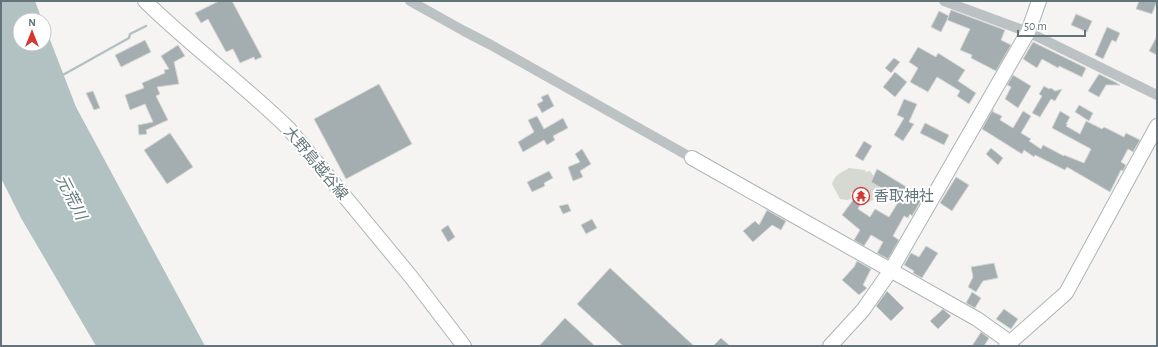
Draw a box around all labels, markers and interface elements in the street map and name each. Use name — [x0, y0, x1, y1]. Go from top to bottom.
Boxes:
north arrow — [12, 12, 52, 52]
scale bar — [1018, 12, 1085, 38]
text: N — [28, 17, 36, 28]
text: 50 m — [1024, 20, 1047, 32]
street label: 大野島越谷線 — [281, 123, 351, 203]
water label: 元荒川 — [53, 172, 91, 224]
temple icon: 香取神社 — [851, 186, 871, 206]
place label: 香取神社 — [874, 188, 934, 204]

